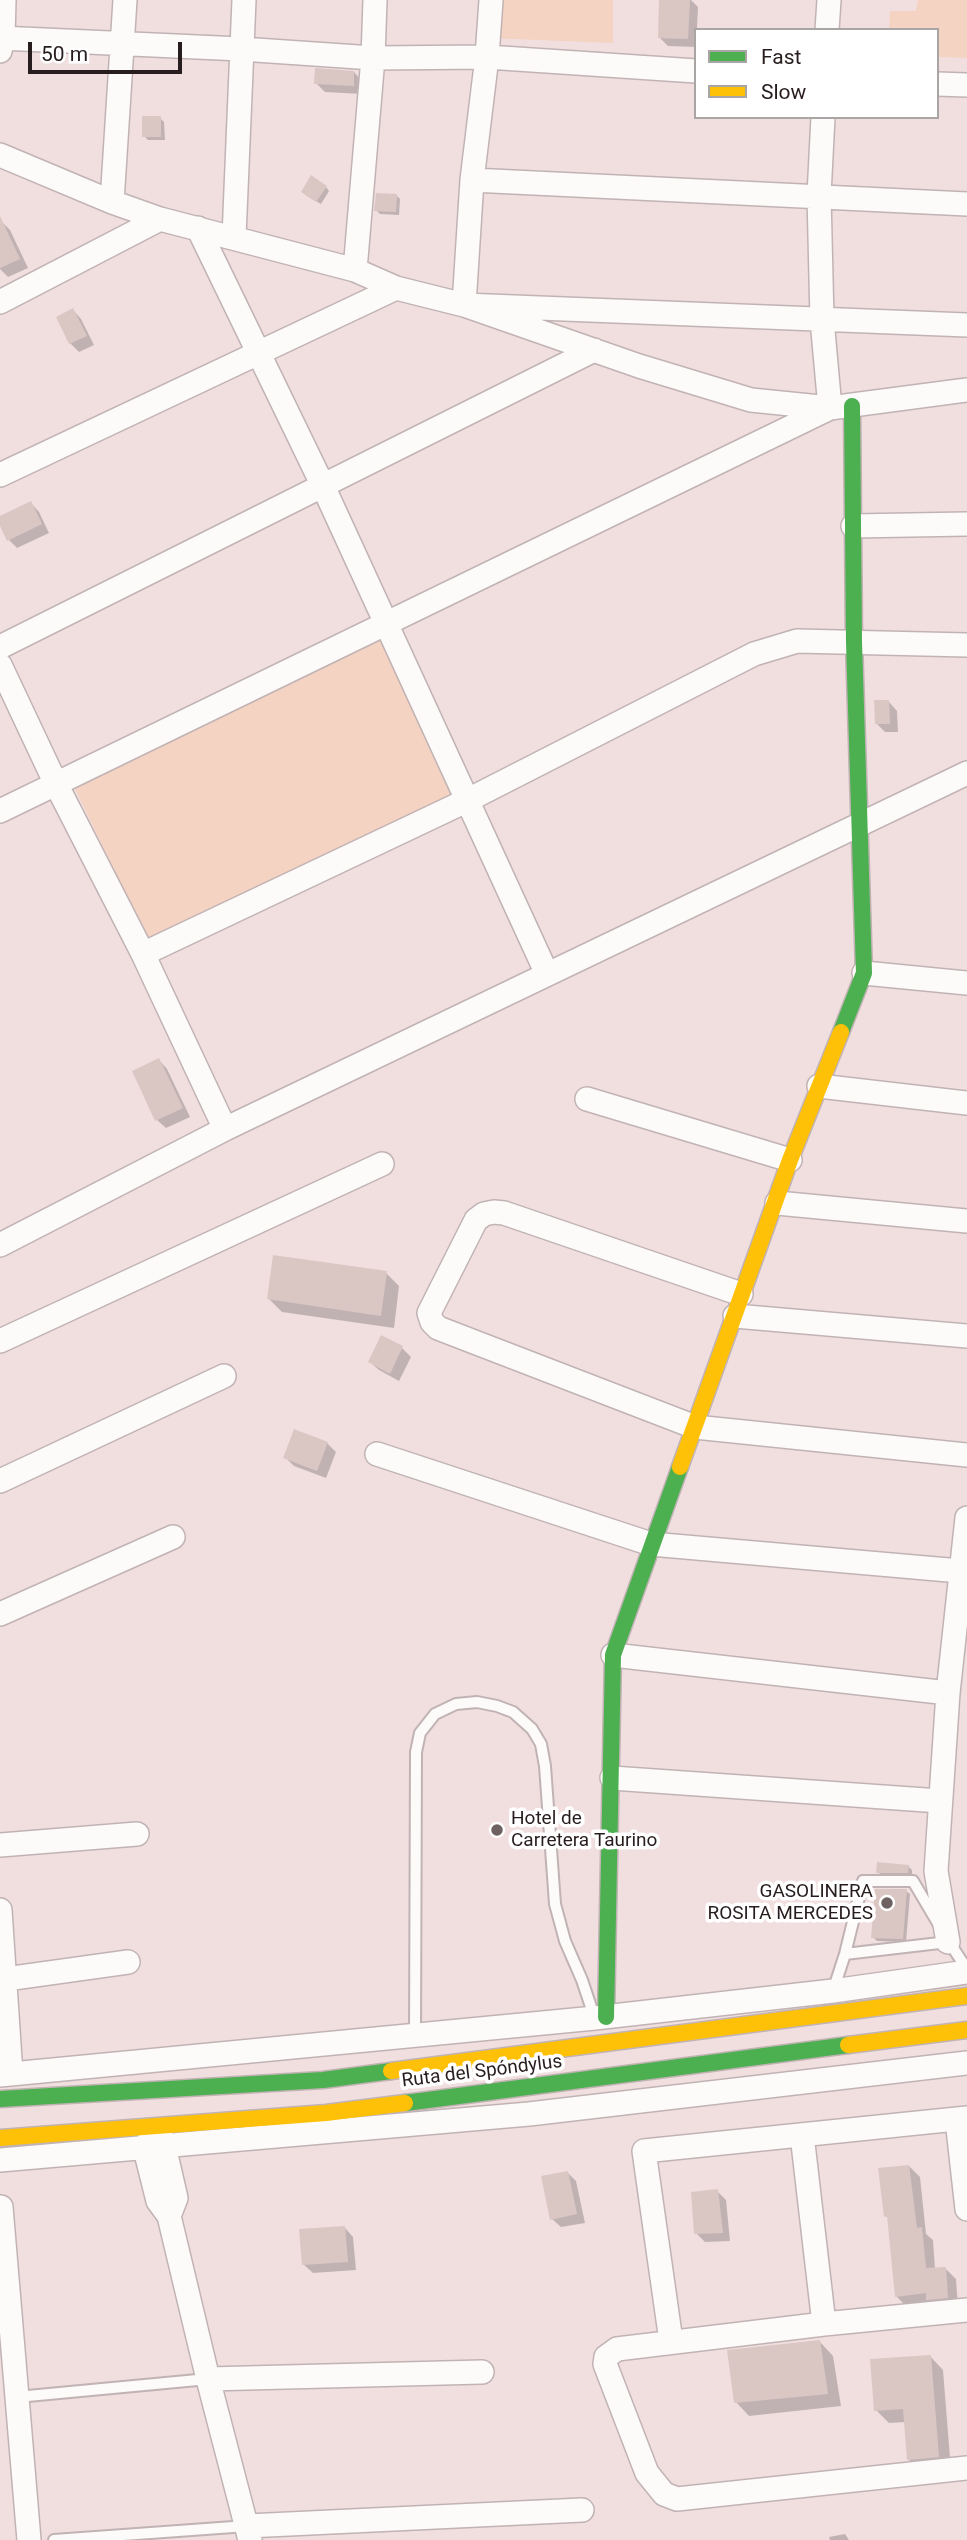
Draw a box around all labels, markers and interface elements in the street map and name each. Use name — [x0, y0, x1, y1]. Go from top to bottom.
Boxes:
scale bar — [32, 28, 186, 72]
legend — [694, 28, 939, 119]
text: 50 m — [41, 42, 88, 66]
text: Fast — [761, 45, 801, 69]
text: Slow — [761, 80, 806, 104]
place label: Hotel de Carretera Taurino — [511, 1808, 657, 1852]
marker: Hotel de Carretera Taurino — [489, 1822, 505, 1838]
place label: GASOLINERA ROSITA MERCEDES — [708, 1881, 873, 1925]
marker: GASOLINERA ROSITA MERCEDES — [879, 1895, 895, 1911]
street label: Ruta del Spóndylus — [400, 2051, 564, 2093]

